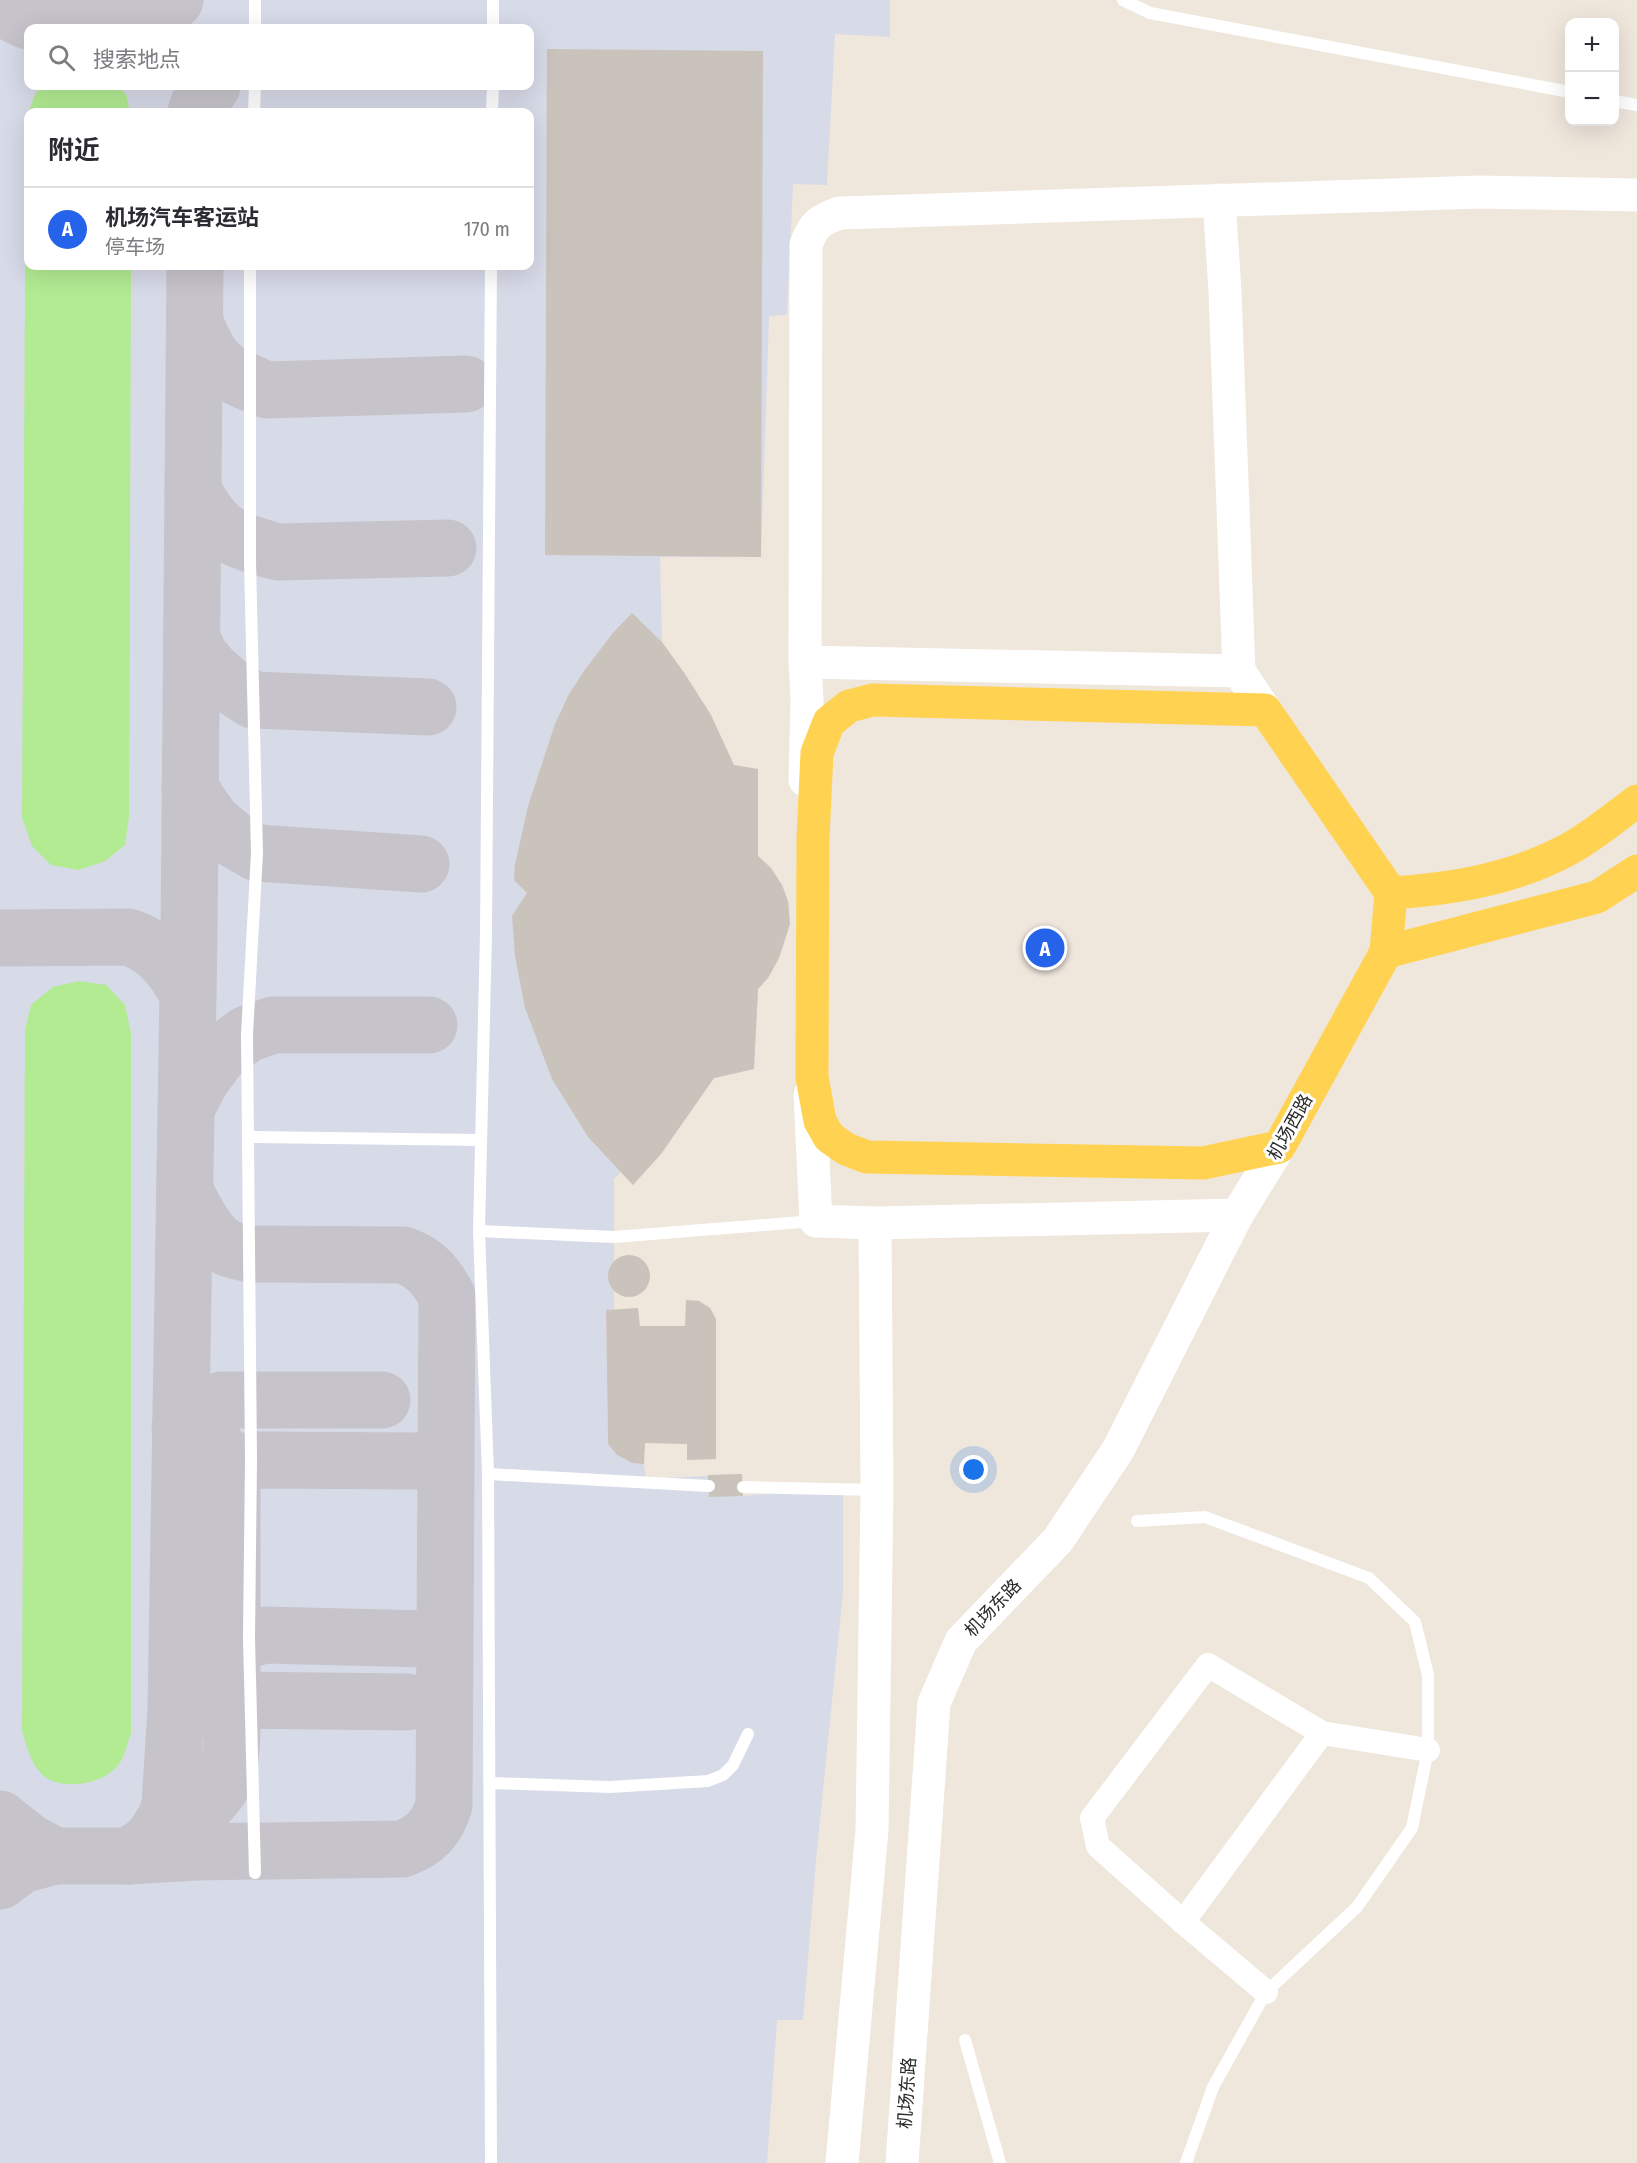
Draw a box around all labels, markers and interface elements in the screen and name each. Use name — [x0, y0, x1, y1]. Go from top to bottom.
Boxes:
map controls — [1565, 18, 1619, 126]
button: + — [1565, 18, 1619, 72]
search box — [24, 24, 534, 90]
icon: search — [45, 41, 78, 74]
text: 搜索地点 — [93, 46, 181, 73]
button: − — [1565, 72, 1619, 126]
text: 附近 — [48, 135, 100, 166]
text: 机场汽车客运站 — [105, 204, 259, 231]
text: A — [62, 217, 73, 241]
text: 170 m — [464, 217, 510, 241]
text: 停车场 — [105, 235, 165, 259]
pin: A — [1026, 926, 1064, 970]
street label: 机场西路 — [1263, 1090, 1317, 1164]
your location — [959, 1455, 988, 1484]
street label: 机场东路 — [960, 1574, 1026, 1642]
street label: 机场东路 — [894, 2056, 920, 2130]

